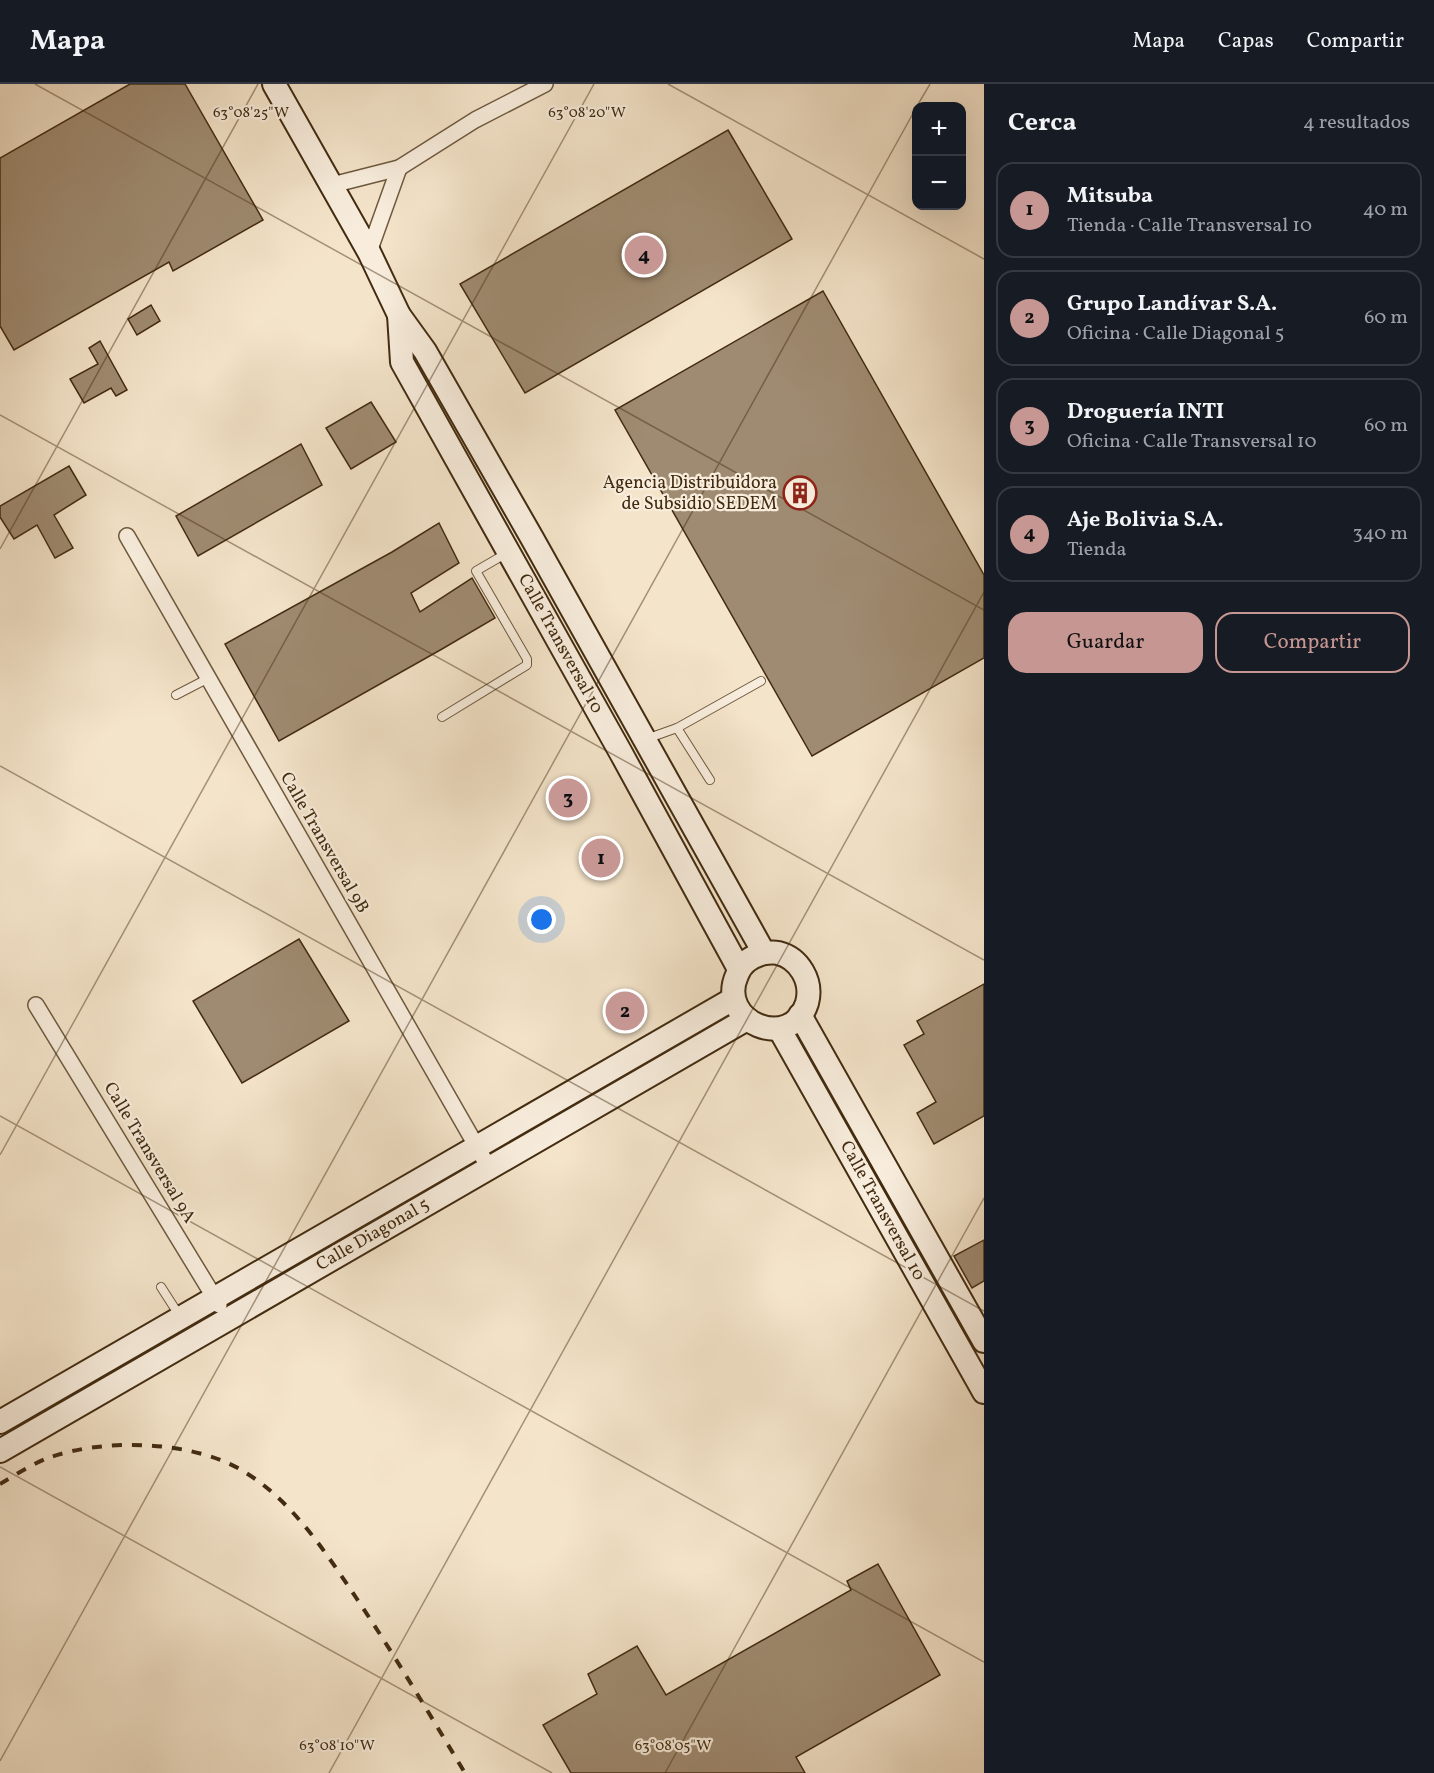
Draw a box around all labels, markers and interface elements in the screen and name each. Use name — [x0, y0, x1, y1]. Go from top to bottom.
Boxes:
text: Mapa — [30, 22, 105, 61]
text: Mapa — [1133, 27, 1185, 56]
text: Capas — [1218, 27, 1274, 56]
text: Compartir — [1307, 27, 1404, 56]
map controls — [912, 102, 966, 210]
button: + — [912, 102, 966, 156]
text: 63°08'25"W — [213, 103, 289, 124]
text: 63°08'20"W — [548, 103, 626, 124]
text: Cerca — [1008, 105, 1077, 141]
text: 4 resultados — [1303, 109, 1410, 137]
button: − — [912, 156, 966, 210]
text: Mitsuba — [1067, 181, 1153, 212]
text: 1 — [1025, 196, 1034, 224]
text: 40 m — [1363, 196, 1408, 224]
text: Tienda · Calle Transversal 10 — [1067, 212, 1312, 240]
pin: 4 — [624, 232, 664, 278]
text: Grupo Landívar S.A. — [1067, 289, 1277, 320]
text: 2 — [1024, 304, 1035, 332]
text: 60 m — [1364, 304, 1408, 332]
text: Oficina · Calle Diagonal 5 — [1067, 320, 1284, 348]
text: Droguería INTI — [1067, 397, 1224, 428]
text: 3 — [1024, 412, 1035, 440]
text: 60 m — [1364, 412, 1408, 440]
text: Oficina · Calle Transversal 10 — [1067, 428, 1317, 456]
place label: Agencia Distribuidora de Subsidio SEDEM — [603, 471, 777, 517]
building icon: Agencia Distribuidora de Subsidio SEDEM — [782, 475, 818, 511]
text: Aje Bolivia S.A. — [1067, 505, 1224, 536]
text: 4 — [1023, 520, 1036, 548]
text: 340 m — [1352, 520, 1408, 548]
text: Tienda — [1067, 536, 1126, 564]
street label: Calle Transversal 10 — [511, 570, 609, 719]
button: Guardar — [1008, 612, 1203, 673]
button: Compartir — [1215, 612, 1410, 673]
street label: Calle Transversal 9B — [273, 768, 375, 918]
pin: 3 — [548, 776, 588, 820]
pin: 1 — [582, 836, 620, 880]
your location — [527, 905, 556, 934]
pin: 2 — [606, 988, 644, 1034]
street label: Calle Transversal 9A — [97, 1078, 201, 1229]
street label: Calle Transversal 10 — [833, 1137, 931, 1286]
street label: Calle Diagonal 5 — [312, 1192, 434, 1278]
text: 63°08'10"W — [299, 1736, 375, 1757]
text: 63°08'05"W — [635, 1736, 711, 1757]

